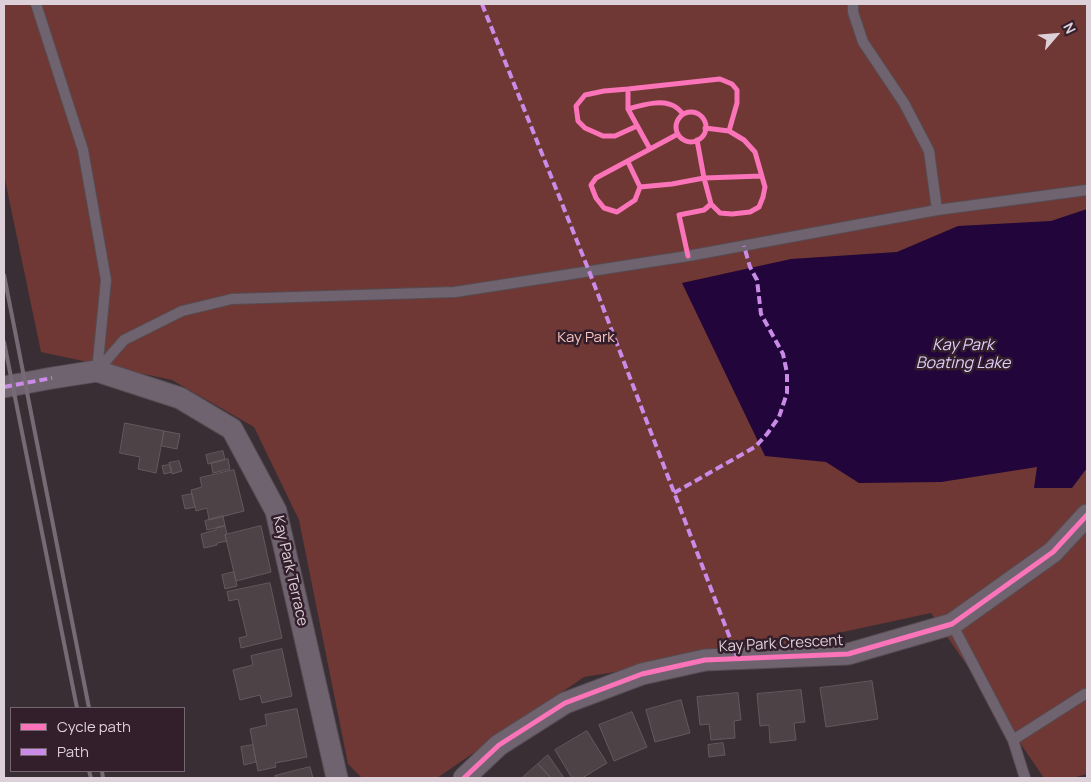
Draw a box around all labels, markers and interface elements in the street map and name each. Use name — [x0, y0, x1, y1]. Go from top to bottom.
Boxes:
north arrow — [1031, 10, 1081, 60]
text: N — [1059, 19, 1081, 37]
park label: Kay Park — [557, 329, 615, 347]
water label: Kay Park Boating Lake — [916, 336, 1010, 374]
street label: Kay Park Terrace — [269, 514, 311, 628]
street label: Kay Park Crescent — [718, 632, 844, 656]
legend — [10, 707, 185, 772]
text: Cycle path — [57, 716, 131, 737]
text: Path — [57, 741, 89, 762]

